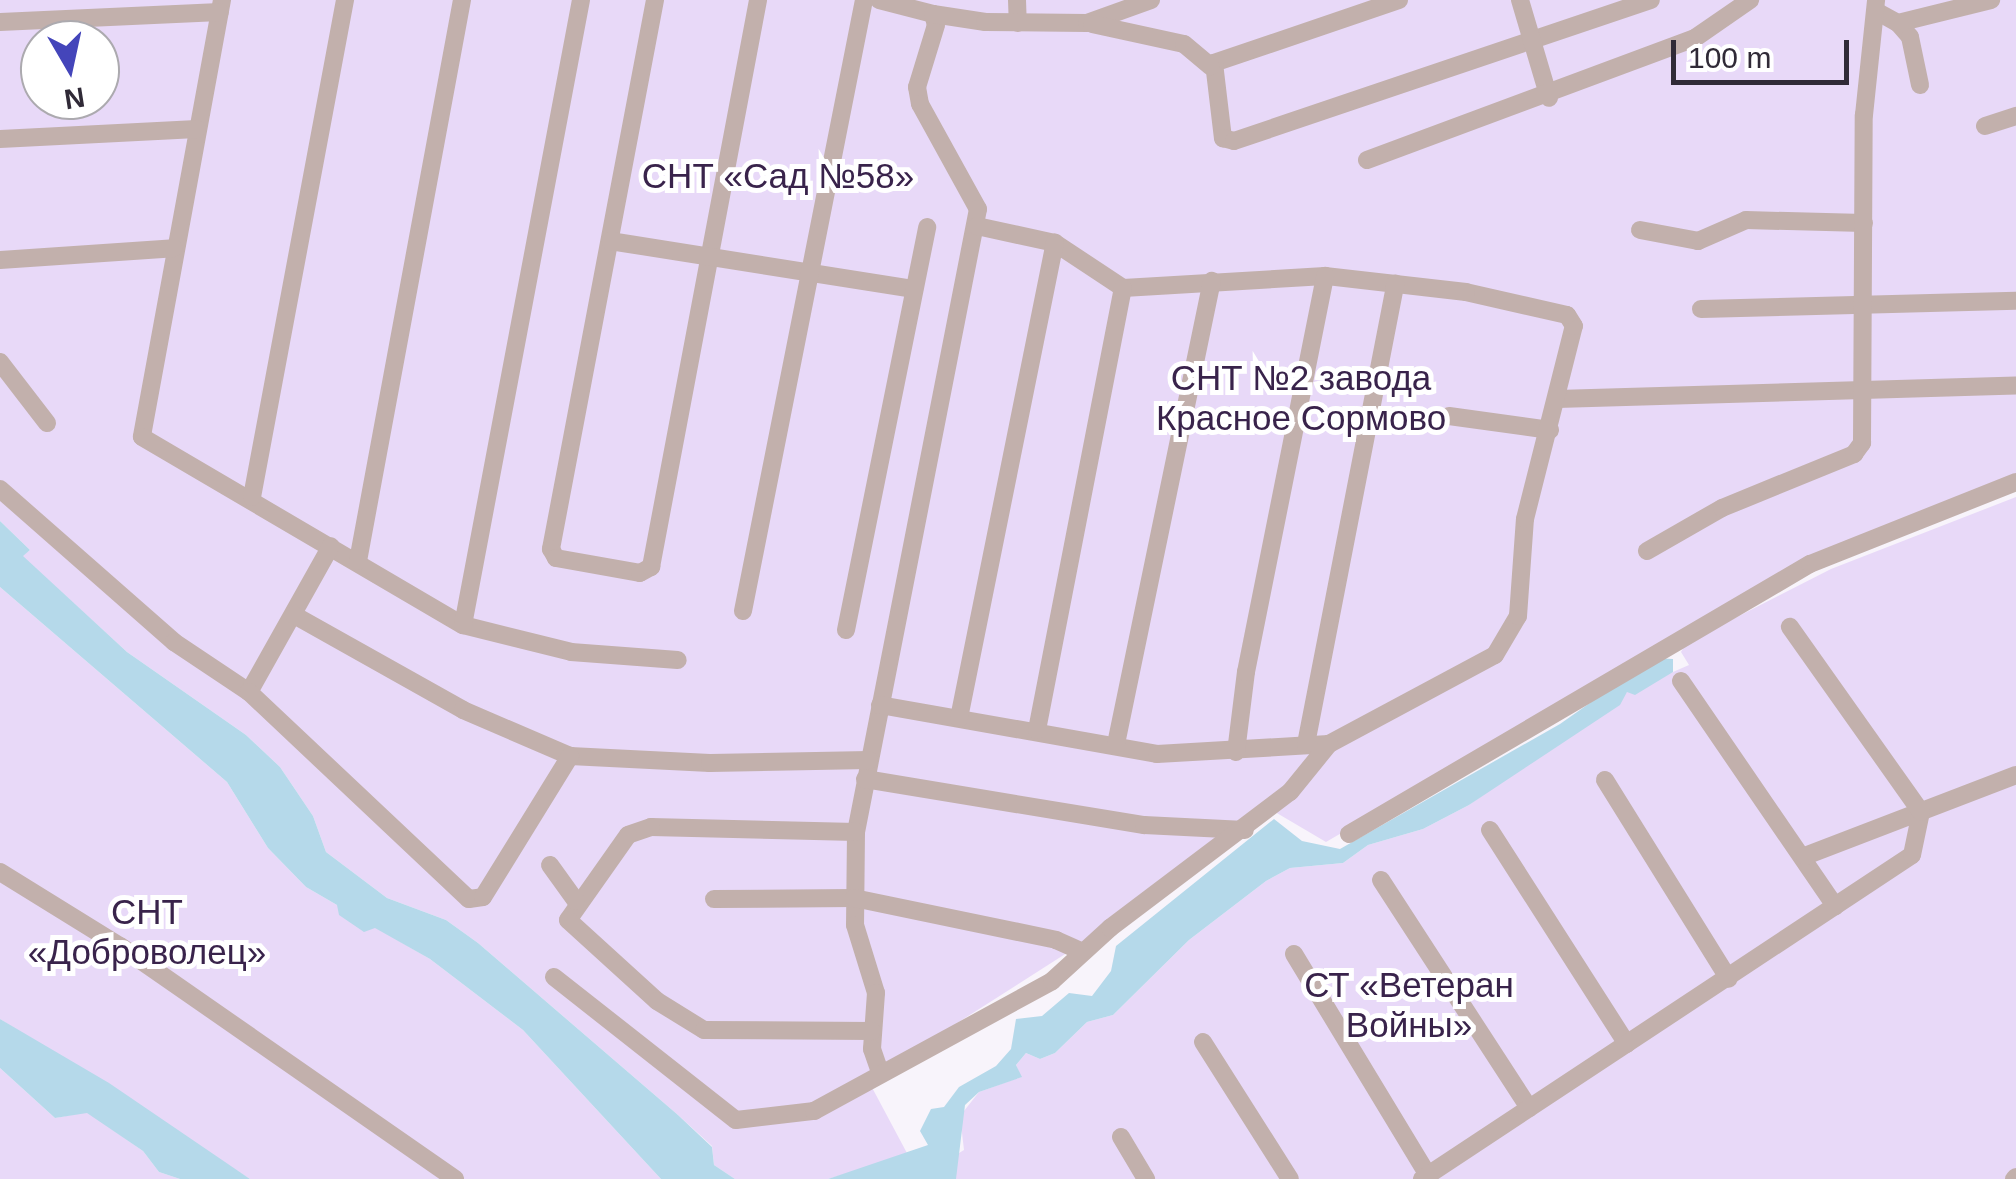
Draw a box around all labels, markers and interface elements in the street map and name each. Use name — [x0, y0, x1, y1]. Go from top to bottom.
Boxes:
north arrow — [20, 20, 120, 120]
scale bar — [1676, 20, 1854, 82]
text: 100 m — [1688, 41, 1771, 74]
text: N — [62, 81, 87, 115]
park label: СНТ «Сад №58» — [642, 155, 914, 197]
park label: СНТ №2 завода Красное Сормово — [1156, 357, 1446, 439]
park label: СНТ «Доброволец» — [28, 891, 266, 973]
park label: СТ «Ветеран Войны» — [1304, 964, 1514, 1046]

